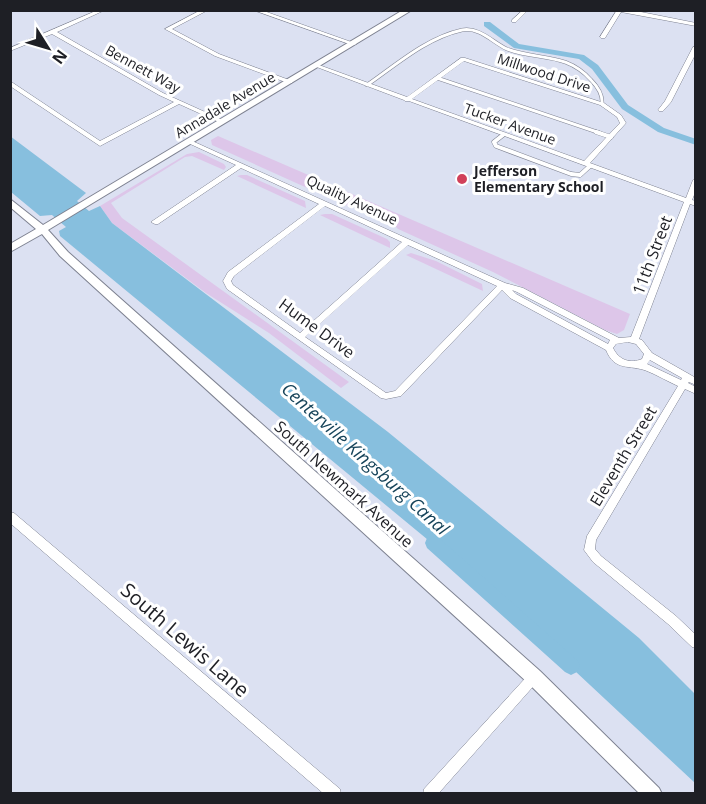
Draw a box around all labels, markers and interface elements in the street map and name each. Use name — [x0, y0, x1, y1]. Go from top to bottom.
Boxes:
north arrow — [18, 18, 78, 78]
street label: Bennett Way — [102, 40, 185, 98]
text: N — [47, 45, 73, 69]
street label: Millwood Drive — [495, 48, 594, 97]
street label: Annadale Avenue — [171, 67, 279, 142]
street label: Tucker Avenue — [462, 98, 559, 149]
place label: Jefferson Elementary School — [472, 161, 604, 196]
street label: Quality Avenue — [303, 170, 401, 229]
marker: Jefferson Elementary School — [455, 172, 469, 186]
street label: 11th Street — [627, 212, 677, 298]
street label: Hume Drive — [275, 293, 359, 363]
water label: Centerville Kingsburg Canal — [277, 377, 455, 540]
street label: Eleventh Street — [584, 402, 662, 510]
street label: South Newmark Avenue — [270, 416, 418, 552]
street label: South Lewis Lane — [115, 576, 255, 703]

